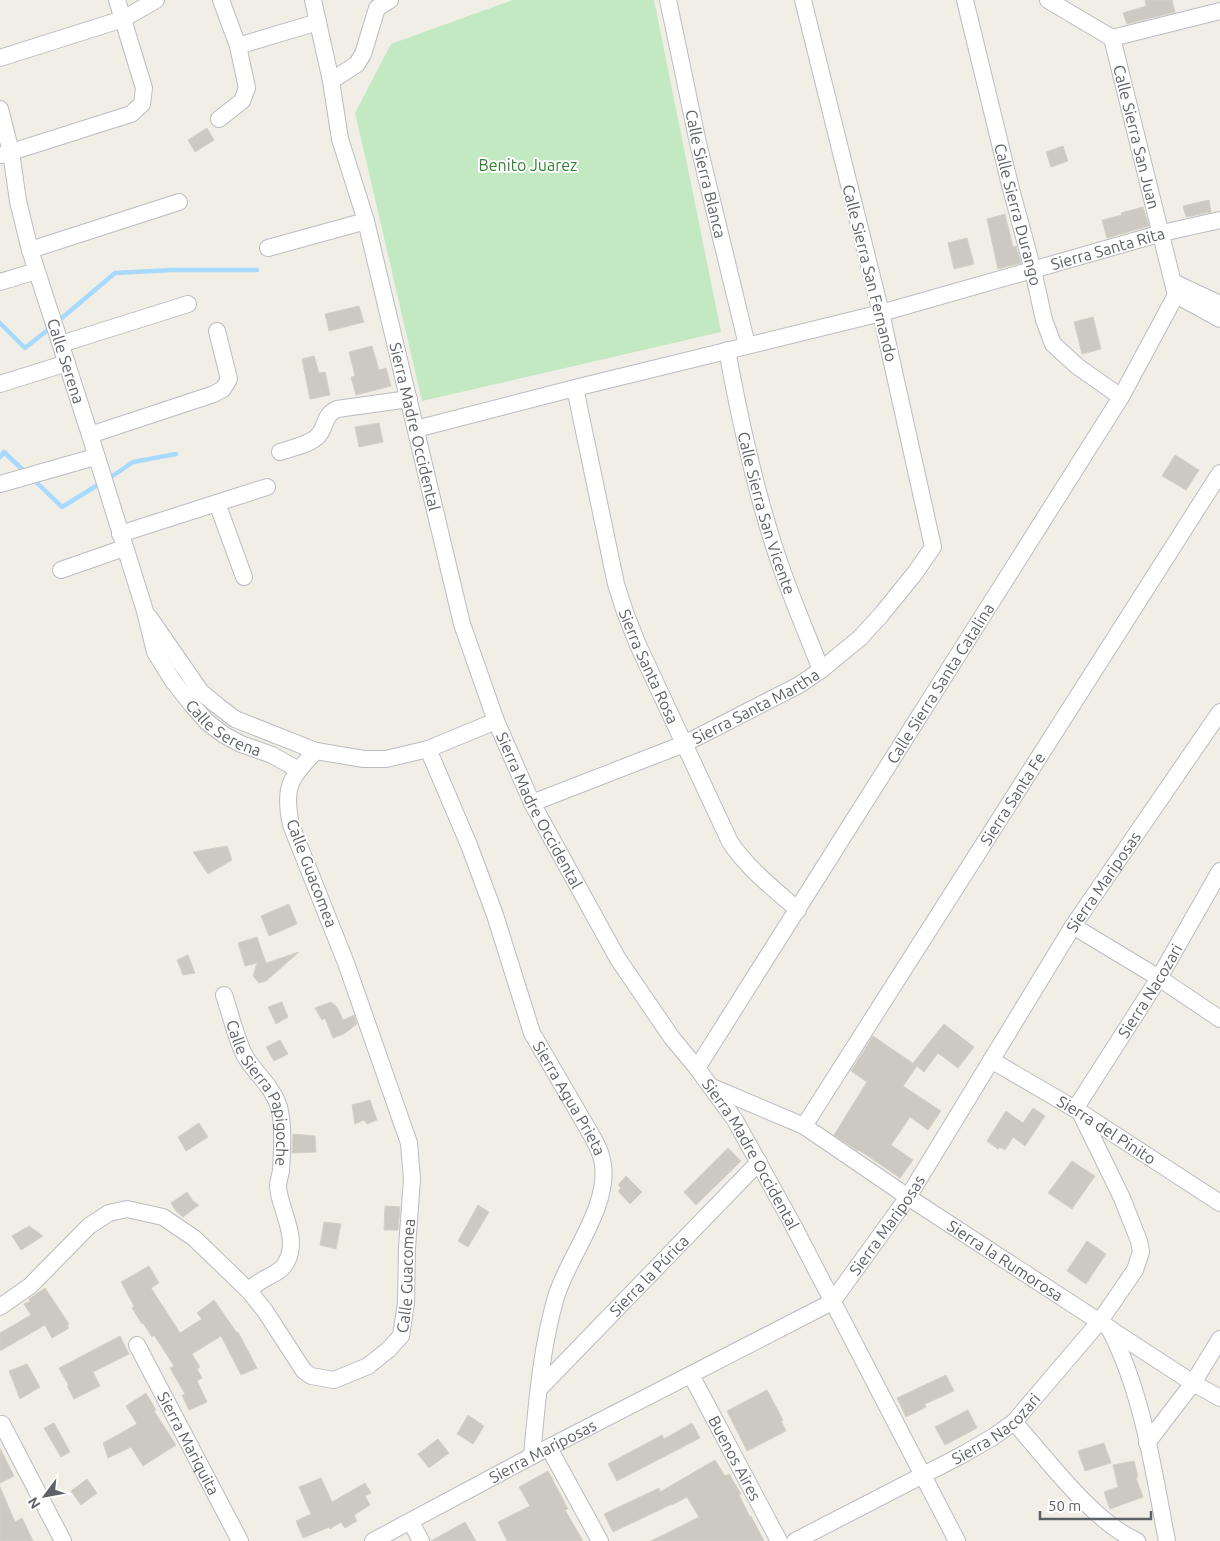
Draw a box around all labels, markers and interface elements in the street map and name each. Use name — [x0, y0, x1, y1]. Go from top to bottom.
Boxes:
street label: Calle Sierra San Juan — [1110, 63, 1163, 211]
street label: Calle Sierra Blanca — [682, 108, 730, 240]
street label: Calle Sierra Durango — [991, 141, 1045, 287]
park label: Benito Juarez — [479, 156, 577, 174]
street label: Calle Sierra San Fernando — [839, 183, 901, 363]
street label: Sierra Santa Rita — [1049, 224, 1167, 273]
street label: Calle Serena — [44, 316, 88, 406]
street label: Sierra Madre Occidental — [386, 341, 444, 513]
street label: Calle Sierra San Vicente — [735, 430, 799, 597]
street label: Calle Sierra Santa Catalina — [883, 600, 997, 767]
street label: Sierra Santa Rosa — [616, 606, 682, 726]
street label: Sierra Santa Martha — [689, 665, 822, 747]
street label: Calle Serena — [182, 696, 264, 759]
street label: Sierra Madre Occidental — [493, 729, 586, 891]
street label: Sierra Santa Fe — [976, 749, 1049, 848]
street label: Calle Guacomea — [283, 816, 341, 930]
street label: Sierra Mariposas — [1062, 828, 1144, 935]
street label: Sierra Nacozari — [1114, 941, 1186, 1041]
street label: Calle Sierra Papigoche — [223, 1018, 291, 1167]
street label: Sierra Agua Prieta — [530, 1038, 609, 1158]
street label: Sierra Madre Occidental — [699, 1075, 803, 1232]
street label: Sierra del Pinito — [1054, 1092, 1159, 1168]
street label: Sierra Mariposas — [845, 1172, 928, 1279]
street label: Sierra la Rumorosa — [944, 1216, 1066, 1305]
street label: Calle Guacomea — [393, 1218, 418, 1334]
street label: Sierra la Púrica — [606, 1231, 692, 1320]
street label: Sierra Mariquita — [154, 1389, 223, 1498]
street label: Sierra Nacozari — [949, 1390, 1044, 1468]
street label: Buenos Aires — [705, 1413, 765, 1504]
street label: Sierra Mariposas — [486, 1416, 599, 1486]
north arrow — [20, 1471, 70, 1521]
scale bar — [1040, 1488, 1151, 1520]
text: N — [24, 1494, 44, 1512]
text: 50 m — [1048, 1497, 1081, 1514]

